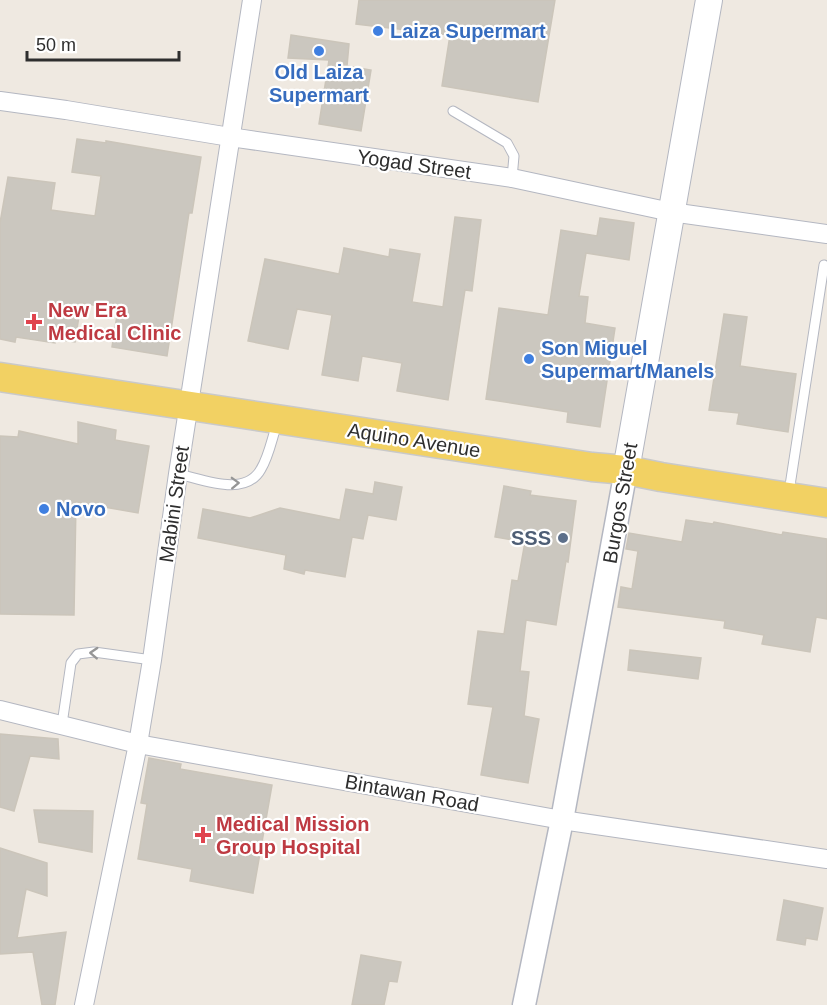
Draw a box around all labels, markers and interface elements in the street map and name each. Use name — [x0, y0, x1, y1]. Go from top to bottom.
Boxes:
place label: Laiza Supermart — [390, 20, 546, 42]
scale bar — [27, 24, 178, 62]
marker: Laiza Supermart — [371, 24, 385, 38]
text: 50 m — [36, 35, 76, 55]
marker: Old Laiza Supermart — [312, 44, 326, 58]
place label: Old Laiza Supermart — [269, 61, 369, 106]
street label: Yogad Street — [356, 145, 473, 183]
place label: New Era Medical Clinic — [48, 299, 181, 344]
marker: New Era Medical Clinic — [25, 313, 43, 331]
place label: Son Miguel Supermart/Manels — [541, 337, 714, 382]
marker: Son Miguel Supermart/Manels — [522, 352, 536, 366]
street label: Aquino Avenue — [346, 419, 482, 461]
street label: Burgos Street — [599, 440, 642, 565]
street label: Mabini Street — [155, 444, 193, 564]
one-way arrow — [231, 477, 240, 489]
place label: Novo — [56, 498, 106, 520]
marker: Novo — [37, 502, 51, 516]
place label: SSS — [511, 527, 551, 549]
marker: SSS — [556, 531, 570, 545]
one-way arrow — [90, 647, 99, 660]
street label: Bintawan Road — [343, 770, 481, 816]
place label: Medical Mission Group Hospital — [216, 813, 369, 858]
marker: Medical Mission Group Hospital — [194, 826, 212, 844]

